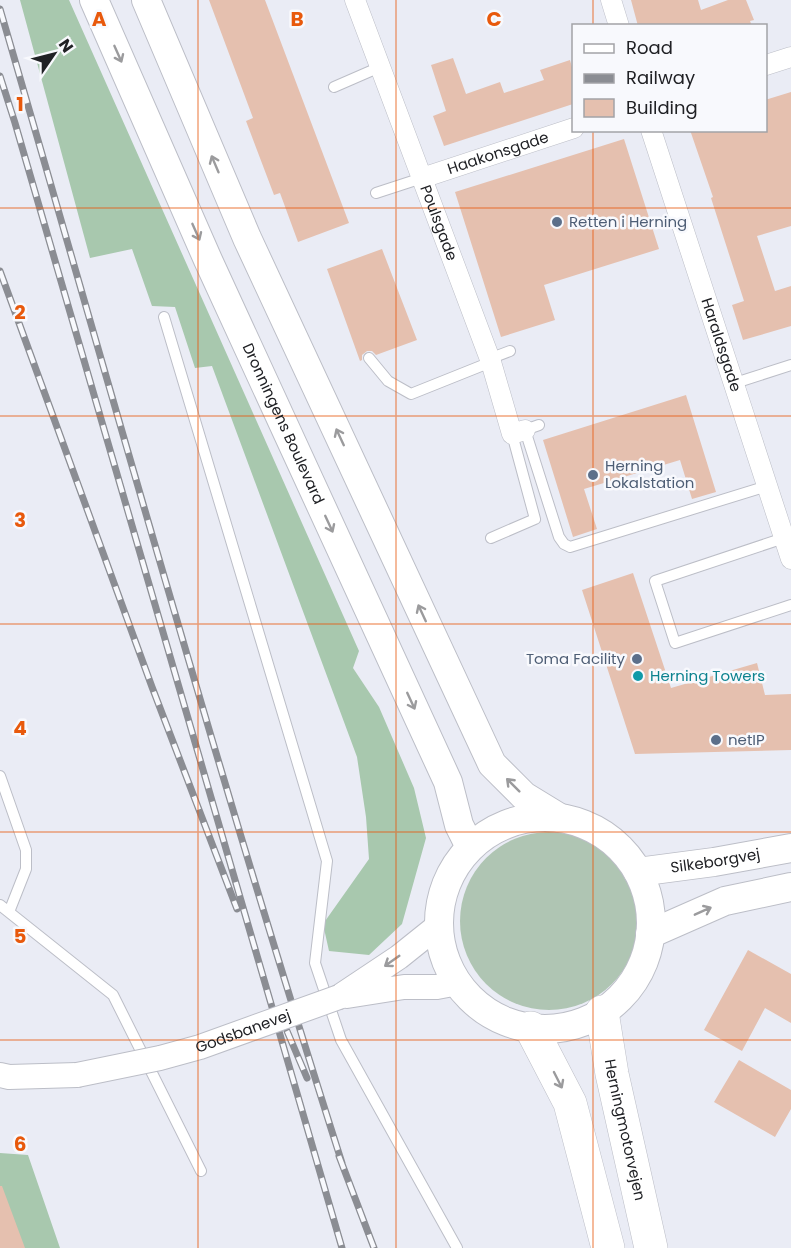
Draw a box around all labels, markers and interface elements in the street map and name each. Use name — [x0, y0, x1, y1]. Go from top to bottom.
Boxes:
text: A — [92, 5, 107, 33]
text: B — [290, 5, 304, 33]
text: C — [486, 5, 502, 33]
north arrow — [24, 24, 84, 84]
legend — [572, 24, 767, 132]
text: N — [53, 34, 79, 57]
text: Road — [626, 35, 673, 60]
one-way arrow — [113, 44, 124, 62]
text: Railway — [626, 65, 695, 90]
text: 1 — [16, 90, 24, 118]
text: Building — [626, 95, 698, 120]
street label: Haakonsgade — [445, 126, 551, 179]
one-way arrow — [209, 155, 220, 174]
street label: Poulsgade — [415, 182, 463, 263]
place label: Retten i Herning — [569, 211, 687, 232]
marker: Retten i Herning — [550, 215, 564, 229]
one-way arrow — [190, 223, 202, 241]
street label: Haraldsgade — [696, 295, 747, 394]
text: 2 — [14, 298, 26, 326]
street label: Dronningens Boulevard — [238, 340, 330, 507]
one-way arrow — [333, 428, 345, 446]
place label: Herning Lokalstation — [605, 455, 694, 493]
marker: Herning Lokalstation — [586, 468, 600, 482]
text: 3 — [14, 506, 26, 534]
one-way arrow — [324, 515, 336, 533]
one-way arrow — [416, 605, 428, 623]
place label: Toma Facility — [526, 648, 626, 669]
marker: Toma Facility — [630, 652, 644, 666]
place label: Herning Towers — [650, 665, 765, 686]
marker: Herning Towers — [631, 669, 645, 683]
one-way arrow — [405, 692, 417, 710]
text: 4 — [13, 714, 27, 742]
place label: netIP — [728, 729, 765, 750]
marker: netIP — [709, 733, 723, 747]
one-way arrow — [505, 777, 520, 792]
street label: Silkeborgvej — [669, 843, 762, 878]
one-way arrow — [694, 904, 712, 916]
text: 5 — [14, 922, 27, 950]
one-way arrow — [384, 955, 401, 967]
street label: Godsbanevej — [192, 1004, 293, 1058]
street label: Herningmotorvejen — [600, 1057, 651, 1203]
one-way arrow — [552, 1070, 564, 1088]
text: 6 — [14, 1130, 26, 1158]

